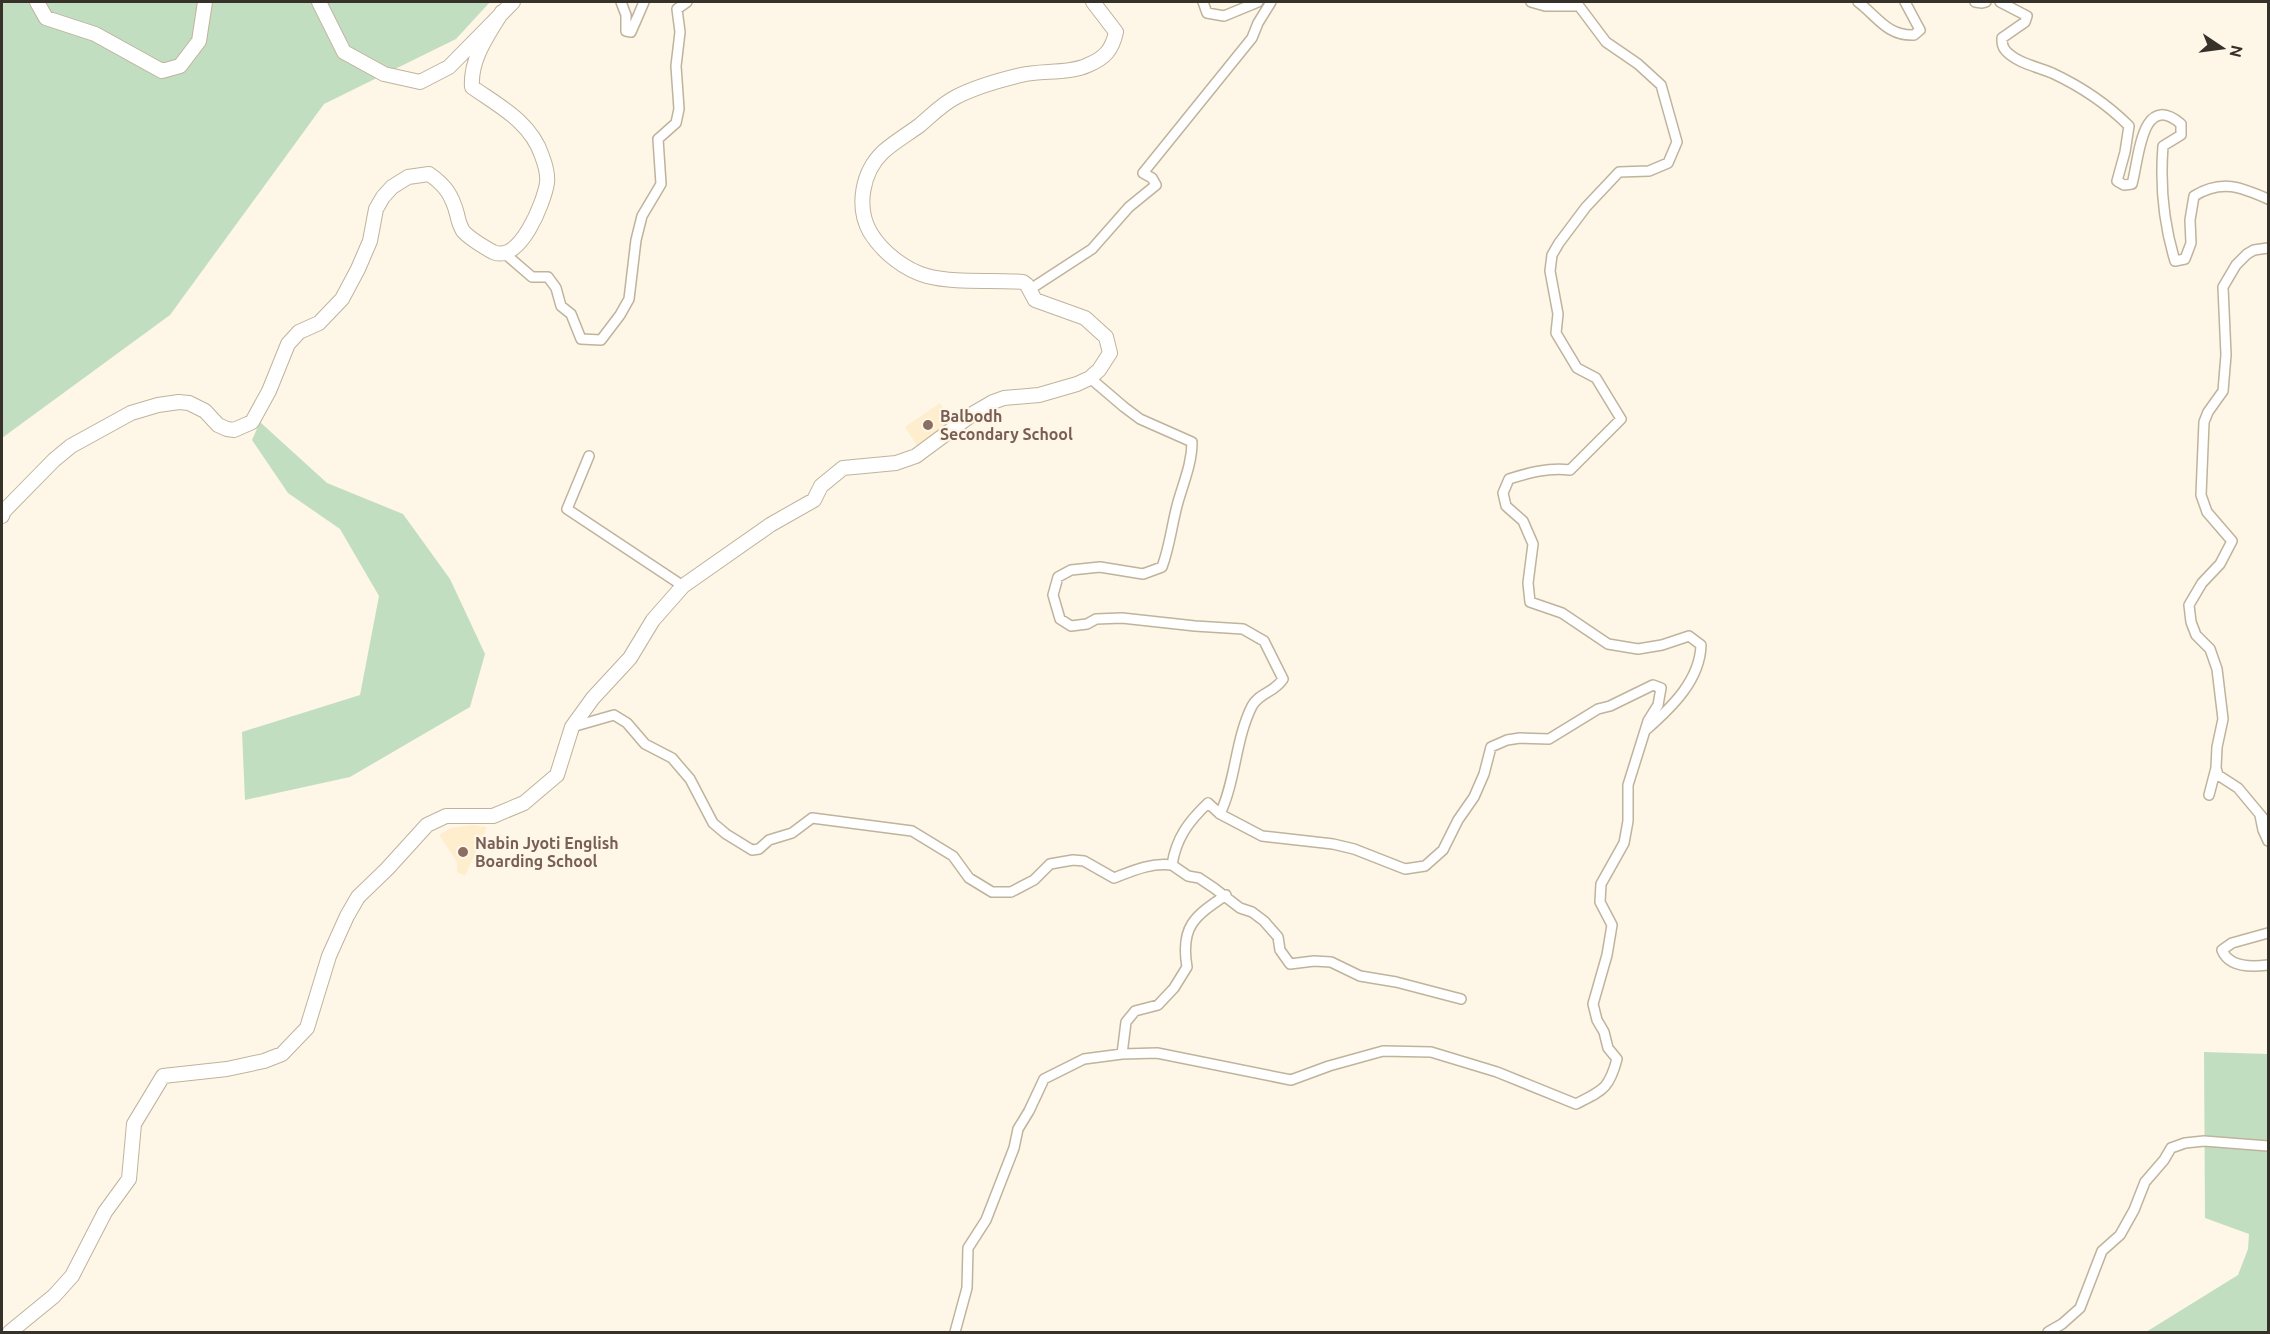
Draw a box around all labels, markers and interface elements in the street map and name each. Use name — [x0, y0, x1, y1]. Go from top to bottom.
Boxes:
north arrow — [2192, 18, 2252, 78]
text: N — [2227, 44, 2247, 59]
place label: Balbodh Secondary School — [940, 407, 1073, 443]
marker: Balbodh Secondary School — [921, 418, 935, 432]
place label: Nabin Jyoti English Boarding School — [475, 834, 619, 870]
marker: Nabin Jyoti English Boarding School — [456, 845, 470, 859]

